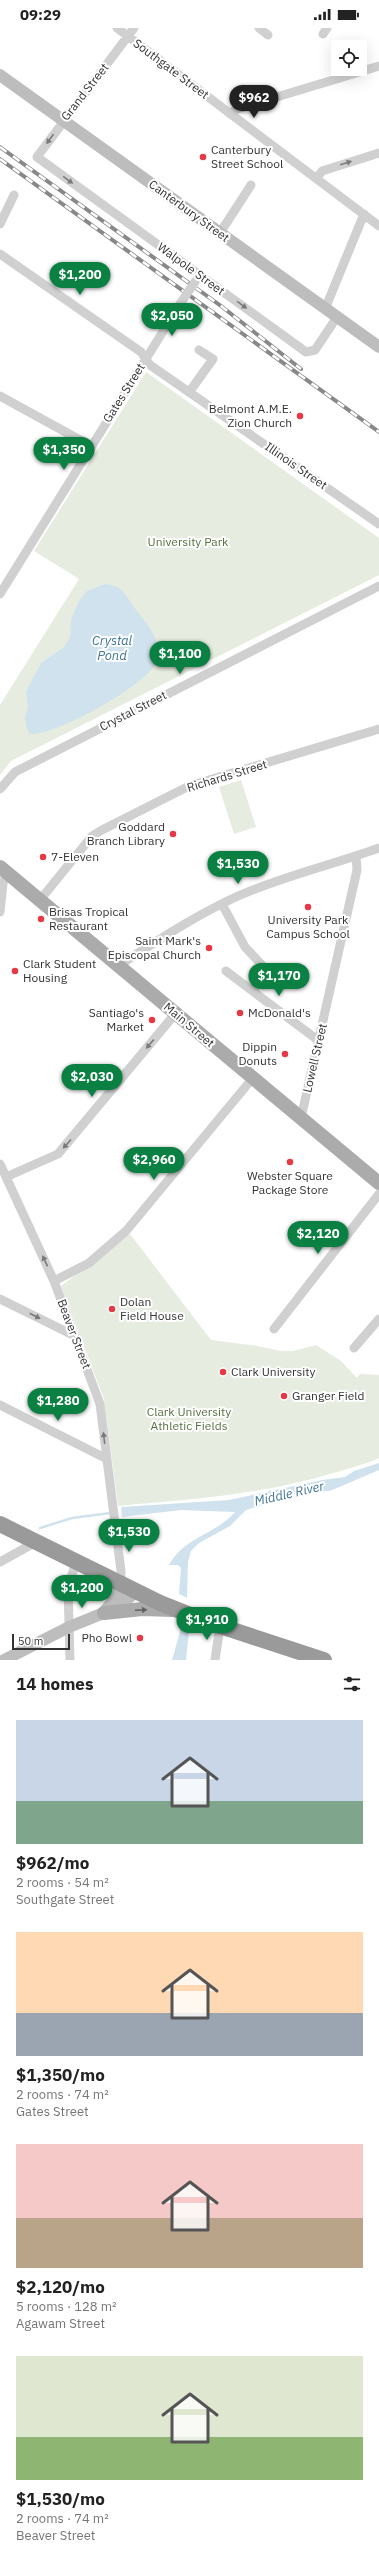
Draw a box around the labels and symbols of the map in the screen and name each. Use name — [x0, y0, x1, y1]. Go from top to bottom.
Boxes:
street label: Southgate Street — [131, 35, 212, 102]
street label: Grand Street — [58, 60, 112, 123]
pin: $962 — [230, 85, 278, 119]
one-way arrow — [46, 133, 54, 144]
place label: Canterbury Street School — [211, 142, 283, 171]
marker: Canterbury Street School — [198, 152, 208, 162]
one-way arrow — [341, 160, 353, 166]
one-way arrow — [63, 176, 73, 184]
street label: Canterbury Street — [146, 176, 232, 245]
street label: Walpole Street — [155, 239, 228, 298]
pin: $1,200 — [47, 262, 113, 296]
one-way arrow — [236, 301, 247, 309]
pin: $2,050 — [139, 303, 205, 337]
street label: Gates Street — [99, 360, 148, 425]
place label: Belmont A.M.E. Zion Church — [209, 401, 292, 430]
marker: Belmont A.M.E. Zion Church — [295, 411, 305, 421]
pin: $1,350 — [31, 437, 97, 471]
street label: Illinois Street — [262, 439, 330, 492]
park label: University Park — [148, 534, 229, 549]
water label: Crystal Pond — [92, 632, 133, 664]
pin: $1,100 — [147, 641, 213, 675]
street label: Crystal Street — [97, 687, 169, 734]
street label: Richards Street — [185, 756, 269, 795]
place label: Goddard Branch Library — [87, 819, 165, 848]
marker: Goddard Branch Library — [168, 829, 178, 839]
place label: 7-Eleven — [51, 849, 99, 864]
pin: $1,530 — [205, 851, 271, 885]
marker: 7-Eleven — [38, 852, 48, 862]
marker: University Park Campus School — [303, 902, 313, 912]
place label: Brisas Tropical Restaurant — [49, 904, 128, 933]
place label: University Park Campus School — [266, 912, 350, 941]
marker: Brisas Tropical Restaurant — [36, 914, 46, 924]
place label: Saint Mark's Episcopal Church — [108, 933, 201, 962]
marker: Saint Mark's Episcopal Church — [204, 943, 214, 953]
place label: Clark Student Housing — [23, 956, 96, 985]
pin: $1,170 — [246, 963, 312, 997]
marker: Clark Student Housing — [10, 966, 20, 976]
street label: Main Street — [161, 999, 218, 1050]
place label: Santiago's Market — [89, 1005, 144, 1034]
place label: McDonald's — [248, 1005, 311, 1020]
marker: McDonald's — [235, 1008, 245, 1018]
marker: Santiago's Market — [147, 1015, 157, 1025]
street label: Lowell Street — [299, 1022, 330, 1094]
one-way arrow — [145, 1038, 154, 1049]
place label: Dippin Donuts — [239, 1039, 277, 1068]
marker: Dippin Donuts — [280, 1049, 290, 1059]
pin: $2,030 — [59, 1064, 125, 1098]
one-way arrow — [62, 1138, 71, 1149]
pin: $2,960 — [121, 1147, 187, 1181]
marker: Webster Square Package Store — [285, 1157, 295, 1167]
place label: Webster Square Package Store — [247, 1168, 333, 1197]
pin: $2,120 — [285, 1221, 351, 1255]
one-way arrow — [42, 1255, 48, 1267]
place label: Dolan Field House — [120, 1294, 184, 1323]
street label: Beaver Street — [54, 1297, 95, 1371]
marker: Dolan Field House — [107, 1304, 117, 1314]
one-way arrow — [29, 1313, 41, 1319]
place label: Clark University — [231, 1364, 315, 1379]
marker: Clark University — [218, 1367, 228, 1377]
pin: $1,280 — [25, 1388, 91, 1422]
place label: Granger Field — [292, 1388, 365, 1403]
marker: Granger Field — [279, 1391, 289, 1401]
park label: Clark University Athletic Fields — [147, 1404, 231, 1433]
one-way arrow — [101, 1431, 107, 1444]
water label: Middle River — [253, 1477, 327, 1510]
pin: $1,530 — [96, 1519, 162, 1553]
pin: $1,200 — [49, 1575, 115, 1609]
one-way arrow — [134, 1607, 147, 1613]
pin: $1,910 — [174, 1607, 240, 1641]
place label: Pho Bowl — [81, 1630, 132, 1645]
scale bar — [12, 1632, 70, 1651]
marker: Pho Bowl — [135, 1633, 145, 1643]

